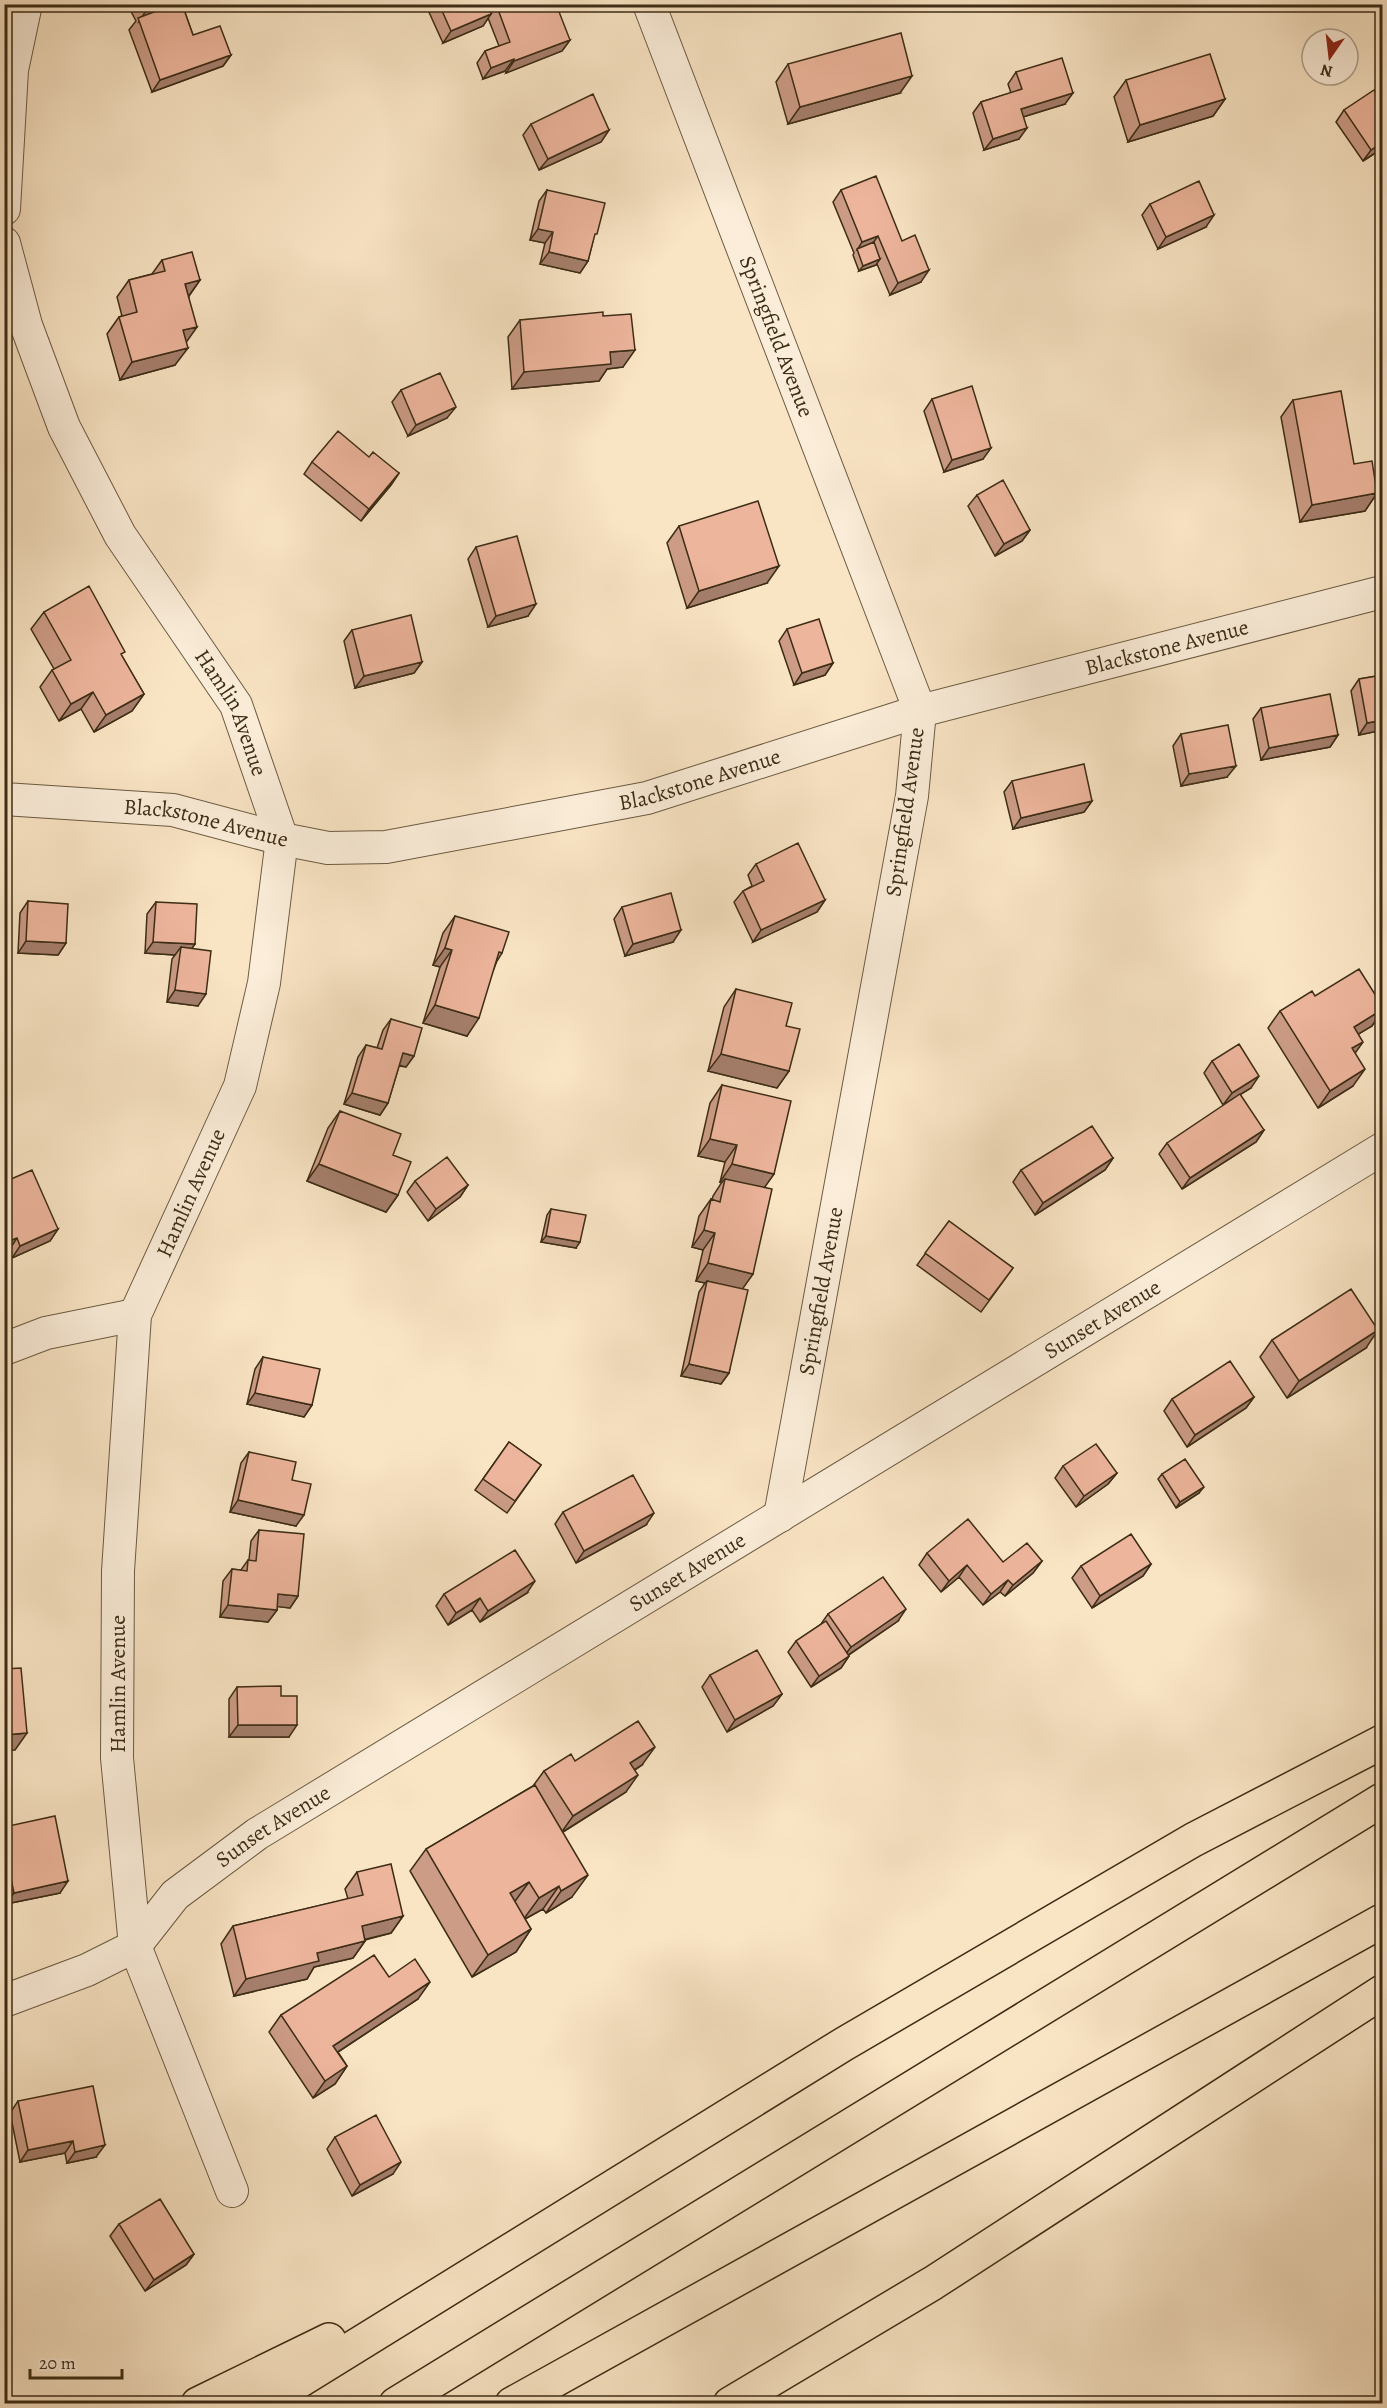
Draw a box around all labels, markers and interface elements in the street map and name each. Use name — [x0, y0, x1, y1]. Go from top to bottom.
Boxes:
north arrow — [1300, 27, 1360, 87]
text: N — [1318, 58, 1335, 83]
street label: Springfield Avenue — [732, 251, 821, 421]
street label: Blackstone Avenue — [1082, 612, 1252, 683]
street label: Hamlin Avenue — [187, 643, 274, 780]
street label: Springfield Avenue — [878, 725, 932, 899]
street label: Blackstone Avenue — [616, 741, 784, 818]
street label: Blackstone Avenue — [123, 792, 291, 855]
street label: Hamlin Avenue — [149, 1124, 233, 1262]
street label: Springfield Avenue — [791, 1204, 851, 1378]
street label: Sunset Avenue — [1038, 1272, 1166, 1366]
street label: Sunset Avenue — [623, 1525, 751, 1619]
street label: Hamlin Avenue — [103, 1615, 133, 1753]
street label: Sunset Avenue — [209, 1778, 336, 1875]
scale bar — [30, 2342, 122, 2380]
text: 20 m — [39, 2351, 76, 2375]

